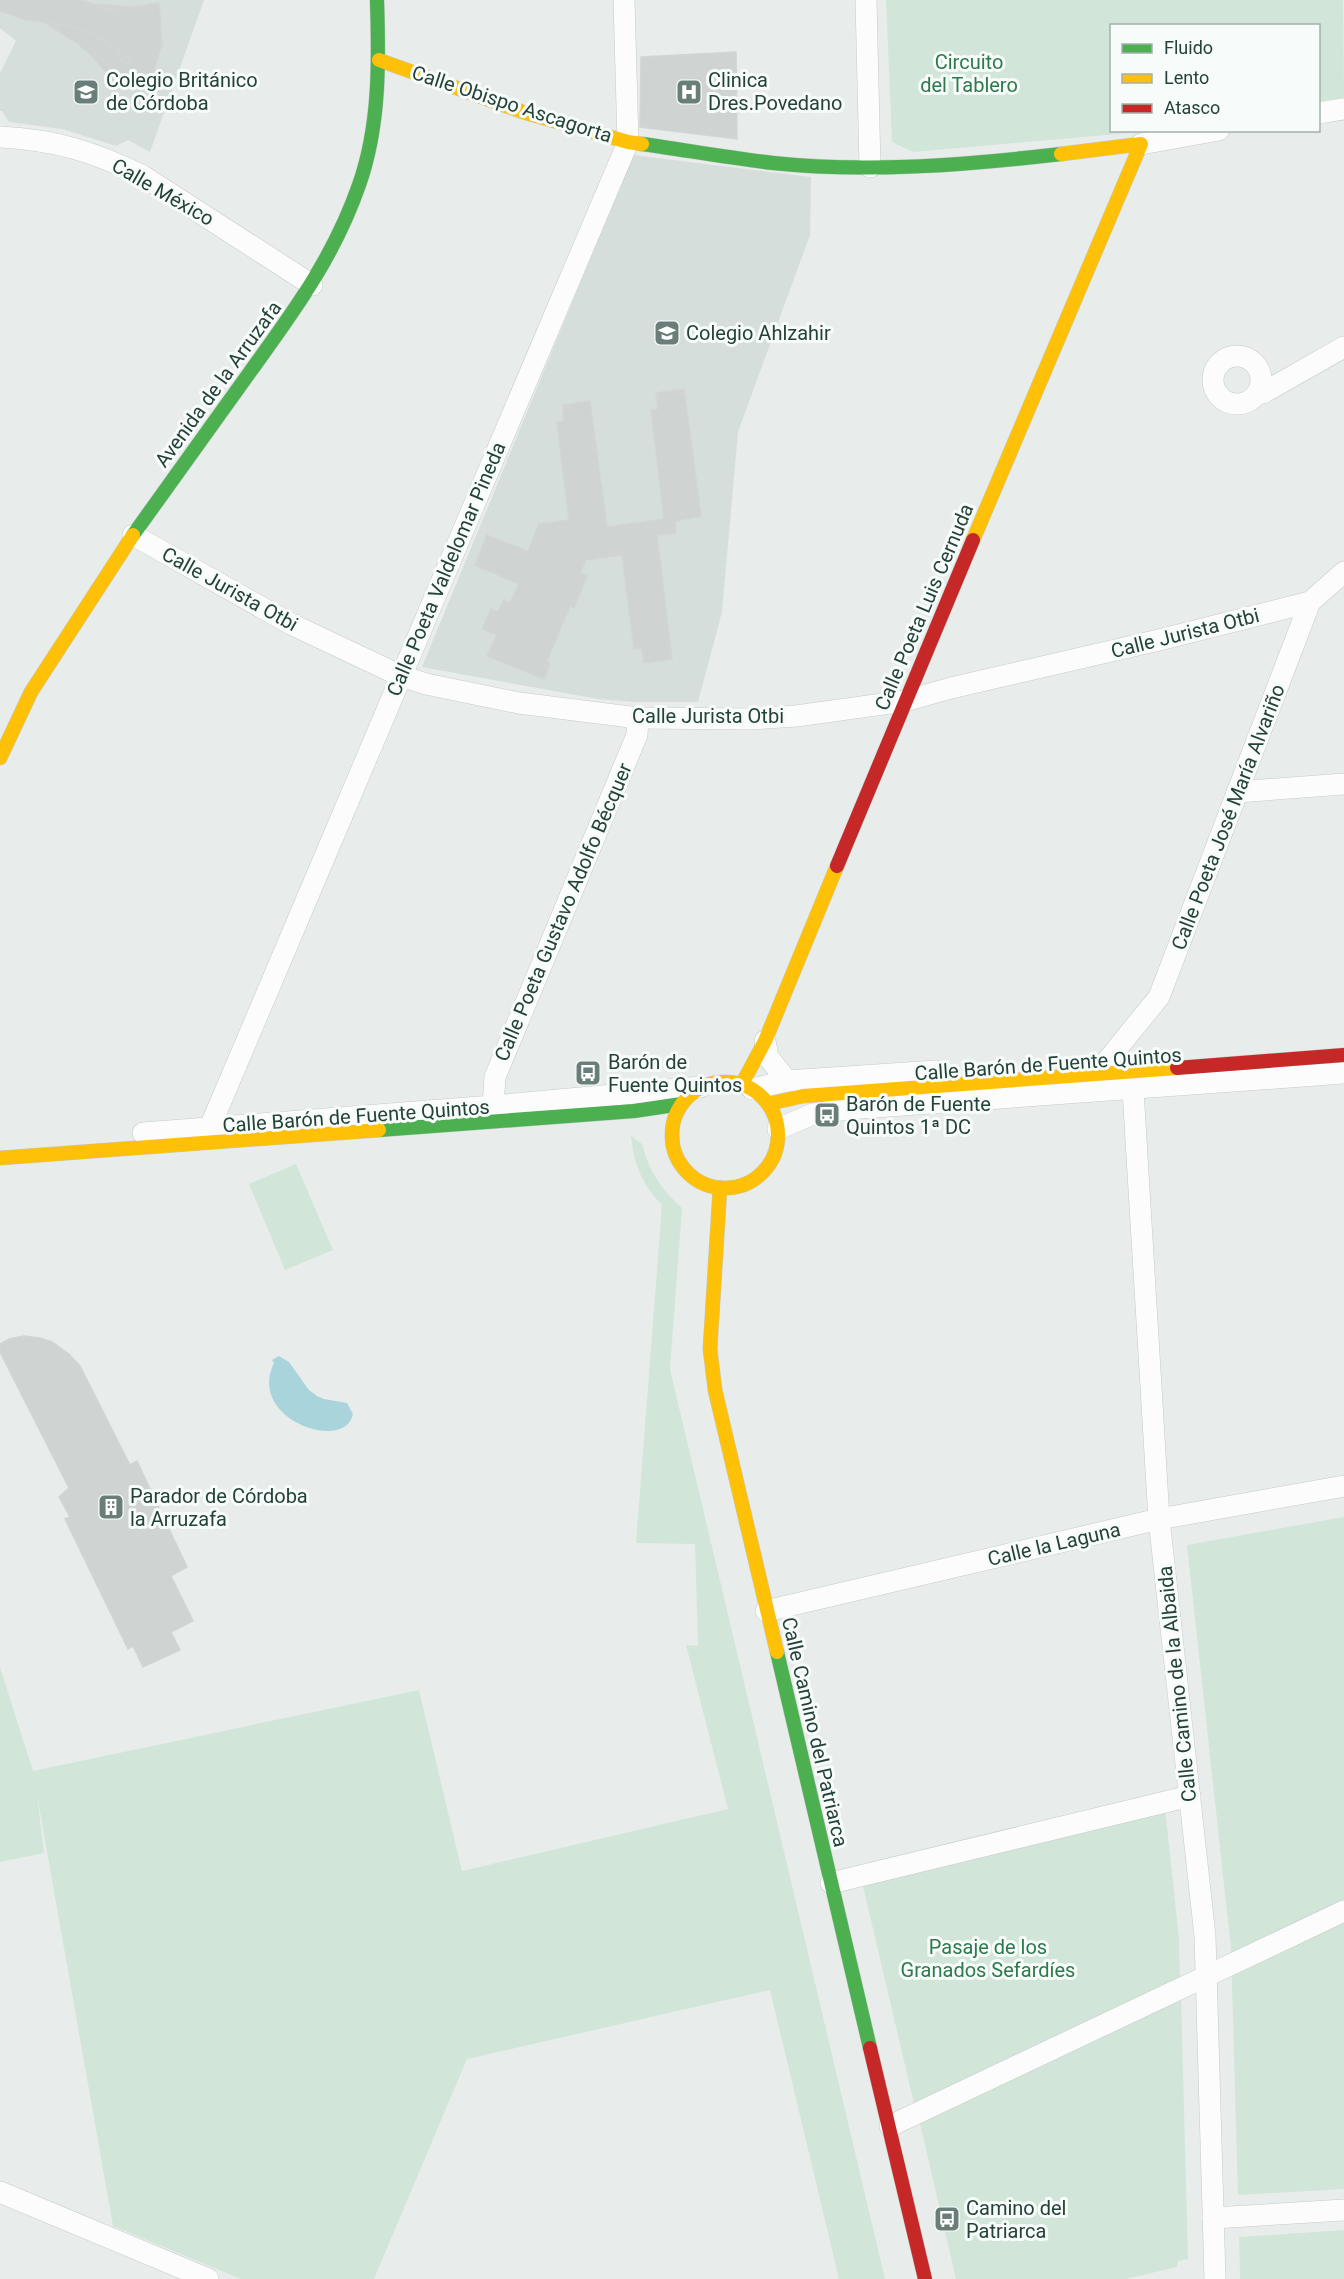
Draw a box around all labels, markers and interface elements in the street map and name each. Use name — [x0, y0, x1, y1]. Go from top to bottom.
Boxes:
legend — [1110, 24, 1320, 132]
text: Fluido — [1164, 37, 1213, 58]
park label: Circuito del Tablero — [920, 50, 1018, 97]
street label: Calle Obispo Ascagorta — [409, 60, 615, 148]
text: Lento — [1164, 67, 1209, 88]
place label: Colegio Británico de Córdoba — [106, 68, 258, 115]
place label: Clinica Dres.Povedano — [708, 68, 842, 115]
school or university icon: Colegio Británico de Córdoba — [71, 77, 101, 107]
hospital icon: Clinica Dres.Povedano — [674, 77, 704, 107]
text: Atasco — [1164, 97, 1220, 118]
street label: Calle México — [108, 153, 218, 231]
street label: Avenida de la Arruzafa — [150, 296, 286, 472]
school or university icon: Colegio Ahlzahir — [652, 318, 682, 348]
place label: Colegio Ahlzahir — [686, 321, 831, 345]
street label: Calle Poeta Valdelomar Pineda — [381, 438, 511, 700]
street label: Calle Poeta Luis Cernuda — [870, 500, 978, 714]
street label: Calle Jurista Otbi — [158, 542, 302, 636]
street label: Calle Jurista Otbi — [1108, 603, 1262, 663]
street label: Calle Poeta José María Alvariño — [1166, 681, 1290, 953]
street label: Calle Jurista Otbi — [632, 704, 784, 728]
street label: Calle Poeta Gustavo Adolfo Bécquer — [489, 759, 637, 1065]
street label: Calle Barón de Fuente Quintos — [914, 1043, 1182, 1085]
place label: Barón de Fuente Quintos — [608, 1050, 742, 1097]
bus stop icon: Barón de Fuente Quintos — [573, 1058, 603, 1088]
place label: Barón de Fuente Quintos 1ª DC — [846, 1092, 991, 1139]
street label: Calle Barón de Fuente Quintos — [222, 1095, 490, 1137]
bus stop icon: Barón de Fuente Quintos 1ª DC — [812, 1100, 842, 1130]
place label: Parador de Córdoba la Arruzafa — [130, 1484, 308, 1531]
building icon: Parador de Córdoba la Arruzafa — [96, 1492, 126, 1522]
street label: Calle la Laguna — [985, 1517, 1123, 1571]
street label: Calle Camino de la Albaida — [1153, 1565, 1201, 1803]
street label: Calle Camino del Patriarca — [777, 1615, 853, 1849]
park label: Pasaje de los Granados Sefardíes — [901, 1935, 1075, 1982]
place label: Camino del Patriarca — [966, 2196, 1066, 2243]
bus stop icon: Camino del Patriarca — [932, 2204, 962, 2234]

